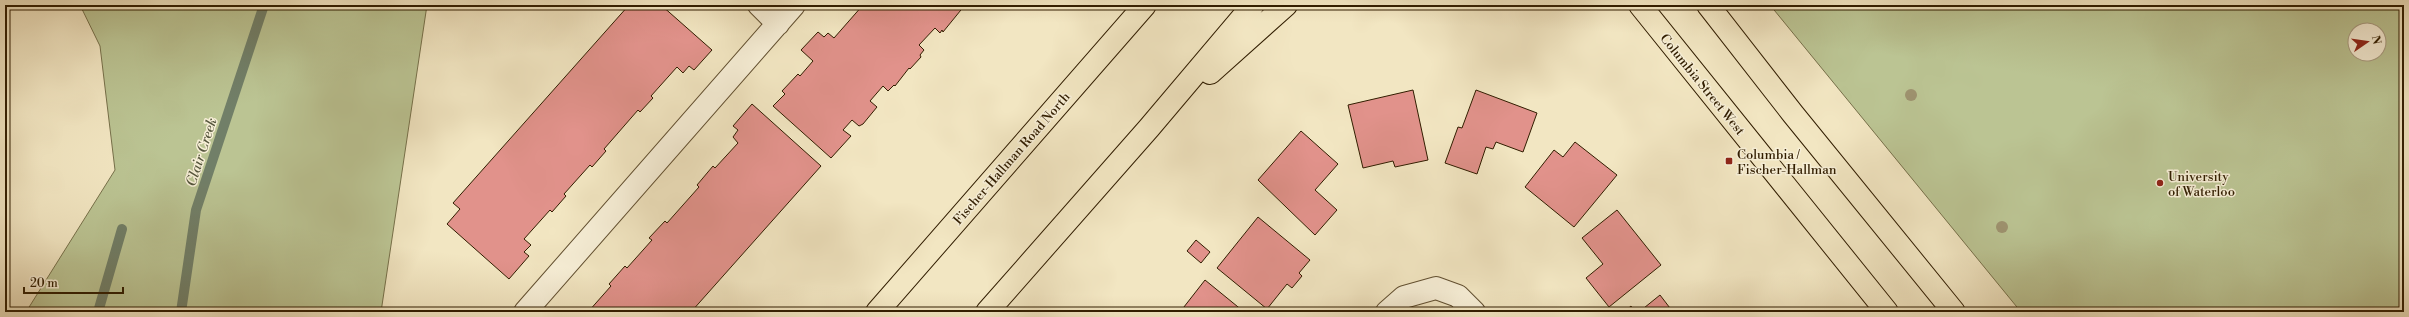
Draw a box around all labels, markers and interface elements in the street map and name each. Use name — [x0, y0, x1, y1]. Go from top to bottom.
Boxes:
north arrow — [2347, 22, 2387, 62]
street label: Columbia Street West — [1656, 31, 1748, 139]
text: N — [2368, 34, 2384, 46]
street label: Fischer-Hallman Road North — [950, 89, 1074, 228]
water label: Clair Creek — [182, 116, 221, 189]
place label: Columbia / Fischer-Hallman — [1737, 147, 1837, 178]
marker: Columbia / Fischer-Hallman — [1724, 156, 1734, 166]
place label: University of Waterloo — [2168, 169, 2235, 200]
marker: University of Waterloo — [2155, 178, 2165, 188]
scale bar — [24, 269, 123, 295]
text: 20 m — [30, 276, 58, 291]

